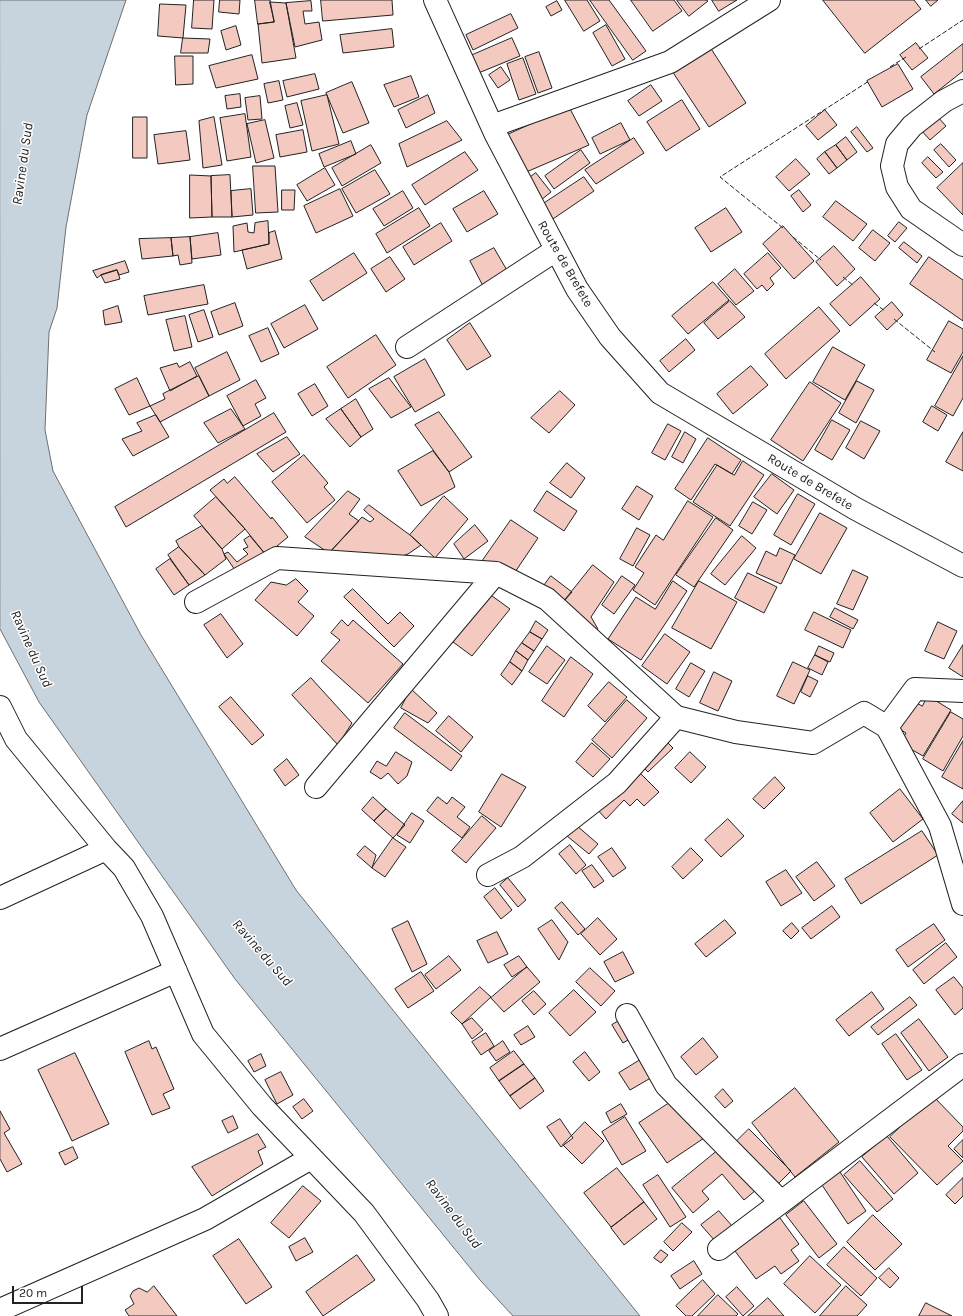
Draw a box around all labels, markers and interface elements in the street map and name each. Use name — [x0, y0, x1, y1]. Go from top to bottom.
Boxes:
water label: Ravine du Sud — [9, 122, 37, 206]
street label: Route de Brefete — [534, 218, 596, 310]
street label: Route de Brefete — [764, 450, 856, 514]
water label: Ravine du Sud — [6, 608, 56, 690]
water label: Ravine du Sud — [228, 916, 296, 990]
water label: Ravine du Sud — [421, 1176, 485, 1252]
scale bar — [14, 1278, 85, 1304]
text: 20 m — [19, 1286, 47, 1300]

